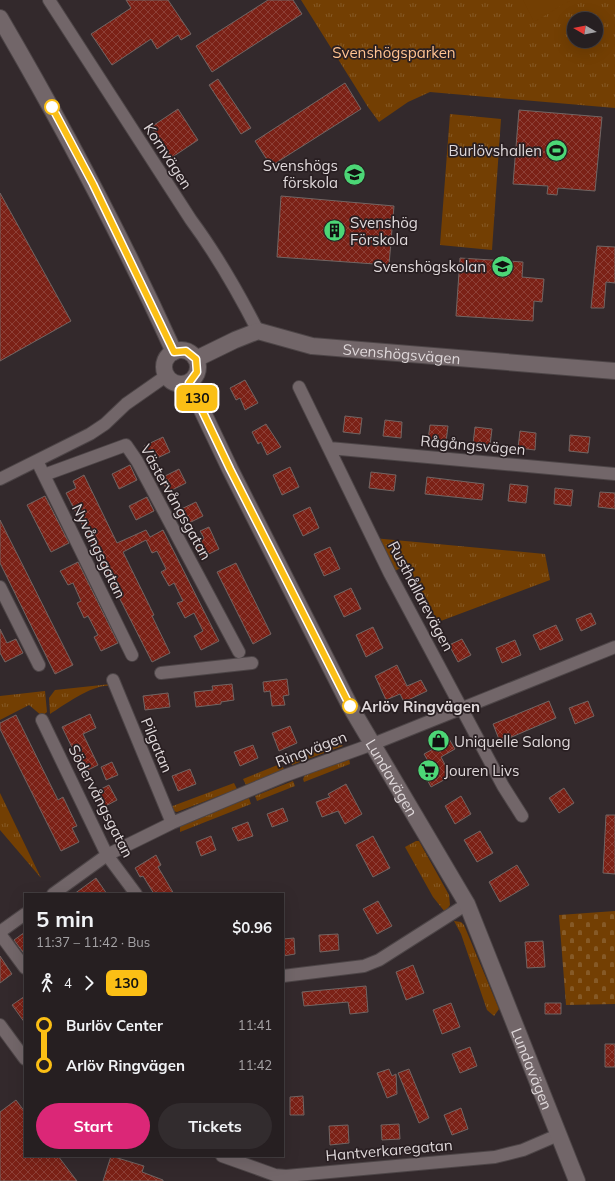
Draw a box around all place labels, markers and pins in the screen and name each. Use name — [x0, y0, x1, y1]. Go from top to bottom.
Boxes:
unlabelled marker — [44, 99, 60, 115]
sports icon: Burlövshallen — [544, 137, 570, 163]
place label: Burlövshallen — [449, 141, 542, 160]
place label: Svenshögs förskola — [263, 156, 338, 192]
school or university icon: Svenshögs förskola — [341, 161, 367, 187]
place label: Svenshög Förskola — [350, 213, 418, 249]
building icon: Svenshög Förskola — [322, 218, 348, 244]
school or university icon: Svenshögskolan — [489, 253, 515, 279]
place label: Svenshögskolan — [373, 257, 486, 276]
place label: Arlöv Ringvägen — [361, 697, 480, 716]
marker: Arlöv Ringvägen — [342, 698, 358, 714]
shop icon: Uniquelle Salong — [426, 728, 452, 754]
place label: Uniquelle Salong — [454, 732, 571, 751]
supermarket icon: Jouren Livs — [415, 757, 441, 783]
place label: Jouren Livs — [444, 761, 519, 780]

